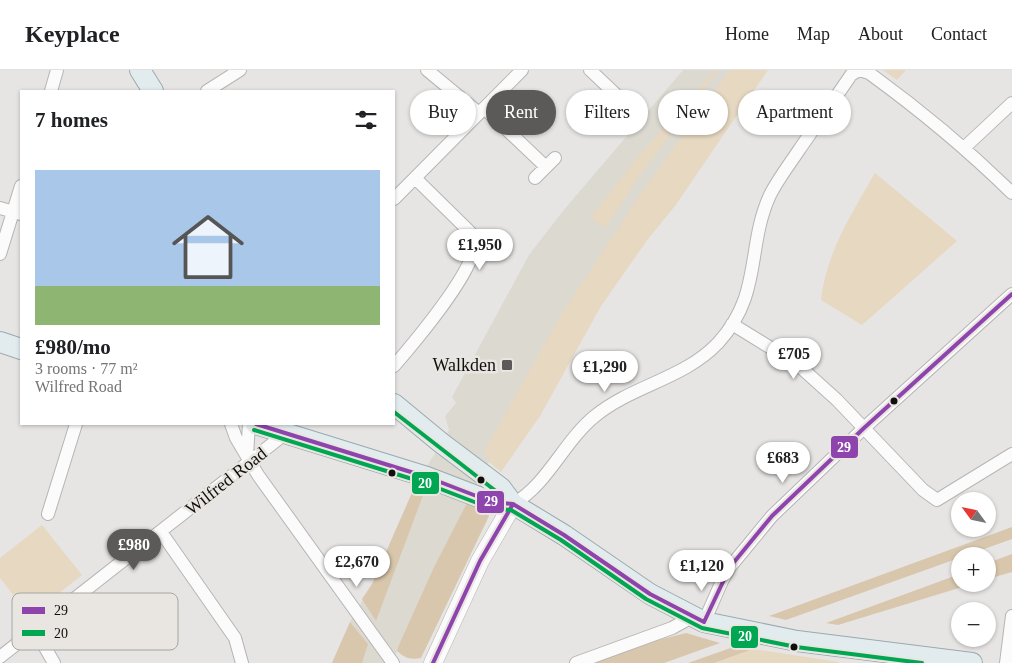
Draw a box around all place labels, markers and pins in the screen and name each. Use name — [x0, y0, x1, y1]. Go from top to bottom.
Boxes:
pin: £1,950 — [439, 228, 521, 271]
pin: £705 — [764, 338, 824, 380]
pin: £1,290 — [564, 350, 646, 393]
place label: Walkden — [432, 355, 496, 375]
marker: Walkden — [500, 358, 514, 372]
unlabelled marker — [889, 396, 899, 406]
pin: £683 — [753, 442, 813, 484]
unlabelled marker — [387, 468, 397, 478]
unlabelled marker — [476, 475, 486, 485]
pin: £980 — [104, 528, 164, 571]
pin: £2,670 — [316, 546, 398, 588]
pin: £1,120 — [661, 550, 743, 592]
unlabelled marker — [789, 642, 799, 652]

